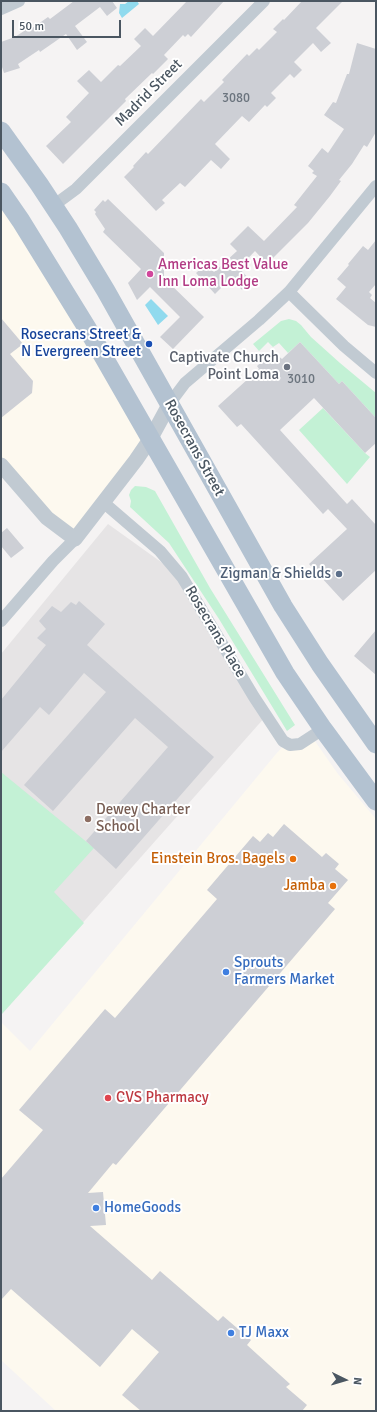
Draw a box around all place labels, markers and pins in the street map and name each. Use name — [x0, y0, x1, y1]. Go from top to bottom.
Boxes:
place label: Americas Best Value Inn Loma Lodge — [158, 256, 288, 291]
marker: Americas Best Value Inn Loma Lodge — [145, 269, 155, 279]
place label: Rosecrans Street & N Evergreen Street — [20, 326, 141, 361]
marker: Rosecrans Street & N Evergreen Street — [144, 339, 154, 349]
place label: Captivate Church Point Loma — [169, 349, 279, 384]
marker: Captivate Church Point Loma — [282, 362, 292, 372]
place label: Zigman & Shields — [220, 565, 331, 583]
marker: Zigman & Shields — [334, 569, 344, 579]
place label: Dewey Charter School — [96, 801, 190, 836]
marker: Dewey Charter School — [83, 814, 93, 824]
place label: Einstein Bros. Bagels — [151, 850, 285, 868]
marker: Einstein Bros. Bagels — [288, 854, 298, 864]
place label: Jamba — [284, 877, 325, 895]
marker: Jamba — [328, 881, 338, 891]
place label: Sprouts Farmers Market — [234, 954, 335, 989]
marker: Sprouts Farmers Market — [221, 967, 231, 977]
place label: CVS Pharmacy — [116, 1089, 209, 1107]
marker: CVS Pharmacy — [103, 1093, 113, 1103]
place label: HomeGoods — [104, 1199, 181, 1217]
marker: HomeGoods — [91, 1203, 101, 1213]
place label: TJ Maxx — [239, 1324, 289, 1342]
marker: TJ Maxx — [226, 1328, 236, 1338]

